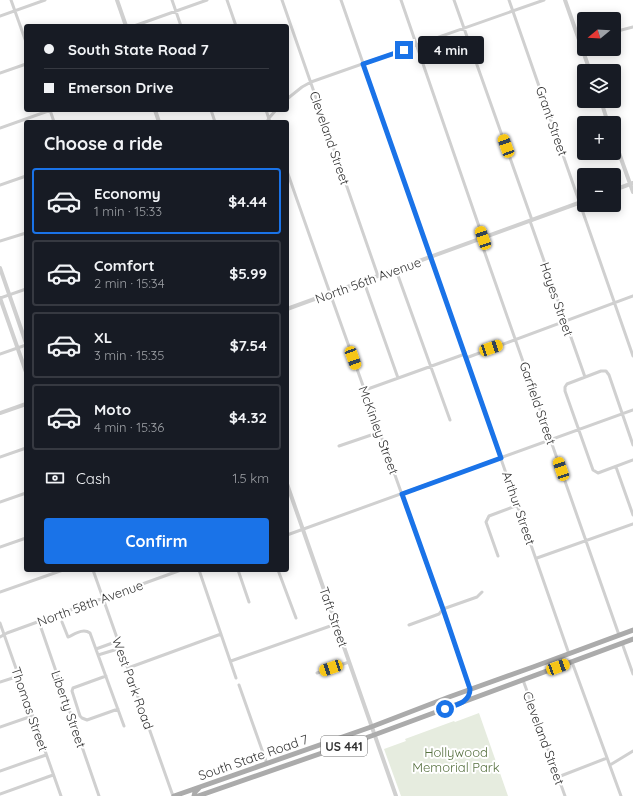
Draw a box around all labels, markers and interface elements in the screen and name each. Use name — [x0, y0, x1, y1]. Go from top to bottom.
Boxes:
north arrow — [577, 12, 621, 56]
map controls — [577, 12, 621, 212]
callout: 4 min — [418, 36, 484, 64]
text: South State Road 7 — [68, 40, 209, 59]
route end — [395, 41, 413, 59]
text: 4 min — [434, 42, 468, 58]
button: layers — [577, 64, 621, 108]
text: Emerson Drive — [68, 78, 173, 97]
street label: Grant Street — [533, 84, 571, 158]
street label: Cleveland Street — [306, 89, 354, 187]
button: + — [577, 116, 621, 160]
text: Choose a ride — [44, 132, 163, 155]
car — [496, 133, 516, 159]
button: − — [577, 168, 621, 212]
icon: car — [46, 183, 82, 219]
text: Economy — [94, 184, 161, 203]
text: $4.44 — [228, 192, 267, 211]
text: 1 min · 15:33 — [94, 203, 162, 219]
car — [473, 225, 493, 251]
street label: North 56th Avenue — [313, 253, 423, 307]
icon: car — [46, 255, 82, 291]
text: Comfort — [94, 256, 155, 275]
street label: Hayes Street — [537, 260, 577, 338]
text: $5.99 — [229, 264, 267, 283]
text: 2 min · 15:34 — [94, 275, 165, 291]
icon: car — [46, 327, 82, 363]
text: XL — [94, 328, 112, 347]
text: $7.54 — [230, 336, 267, 355]
car — [478, 338, 504, 358]
car — [343, 345, 363, 371]
text: 3 min · 15:35 — [94, 347, 164, 363]
street label: Garfield Street — [516, 359, 560, 447]
street label: McKinley Street — [356, 383, 402, 477]
icon: car — [46, 399, 82, 435]
text: Moto — [94, 400, 131, 419]
text: $4.32 — [229, 408, 267, 427]
text: 4 min · 15:36 — [94, 419, 164, 435]
car — [551, 456, 571, 482]
icon: cash — [44, 467, 66, 489]
text: Cash — [76, 469, 110, 488]
street label: Arthur Street — [499, 469, 539, 547]
text: 1.5 km — [232, 470, 269, 486]
button: Confirm — [44, 518, 269, 564]
street label: North 58th Avenue — [35, 576, 145, 630]
street label: Taft Street — [316, 585, 352, 649]
street label: West Park Road — [109, 635, 157, 731]
car — [545, 657, 571, 677]
car — [318, 658, 344, 678]
street label: Thomas Street — [8, 665, 52, 753]
street label: Liberty Street — [48, 668, 90, 750]
street label: Cleveland Street — [520, 689, 568, 787]
route start — [436, 700, 454, 718]
street label: South State Road 7 — [196, 731, 310, 783]
road number: US 441 — [321, 736, 367, 756]
park label: Hollywood Memorial Park — [412, 744, 500, 775]

